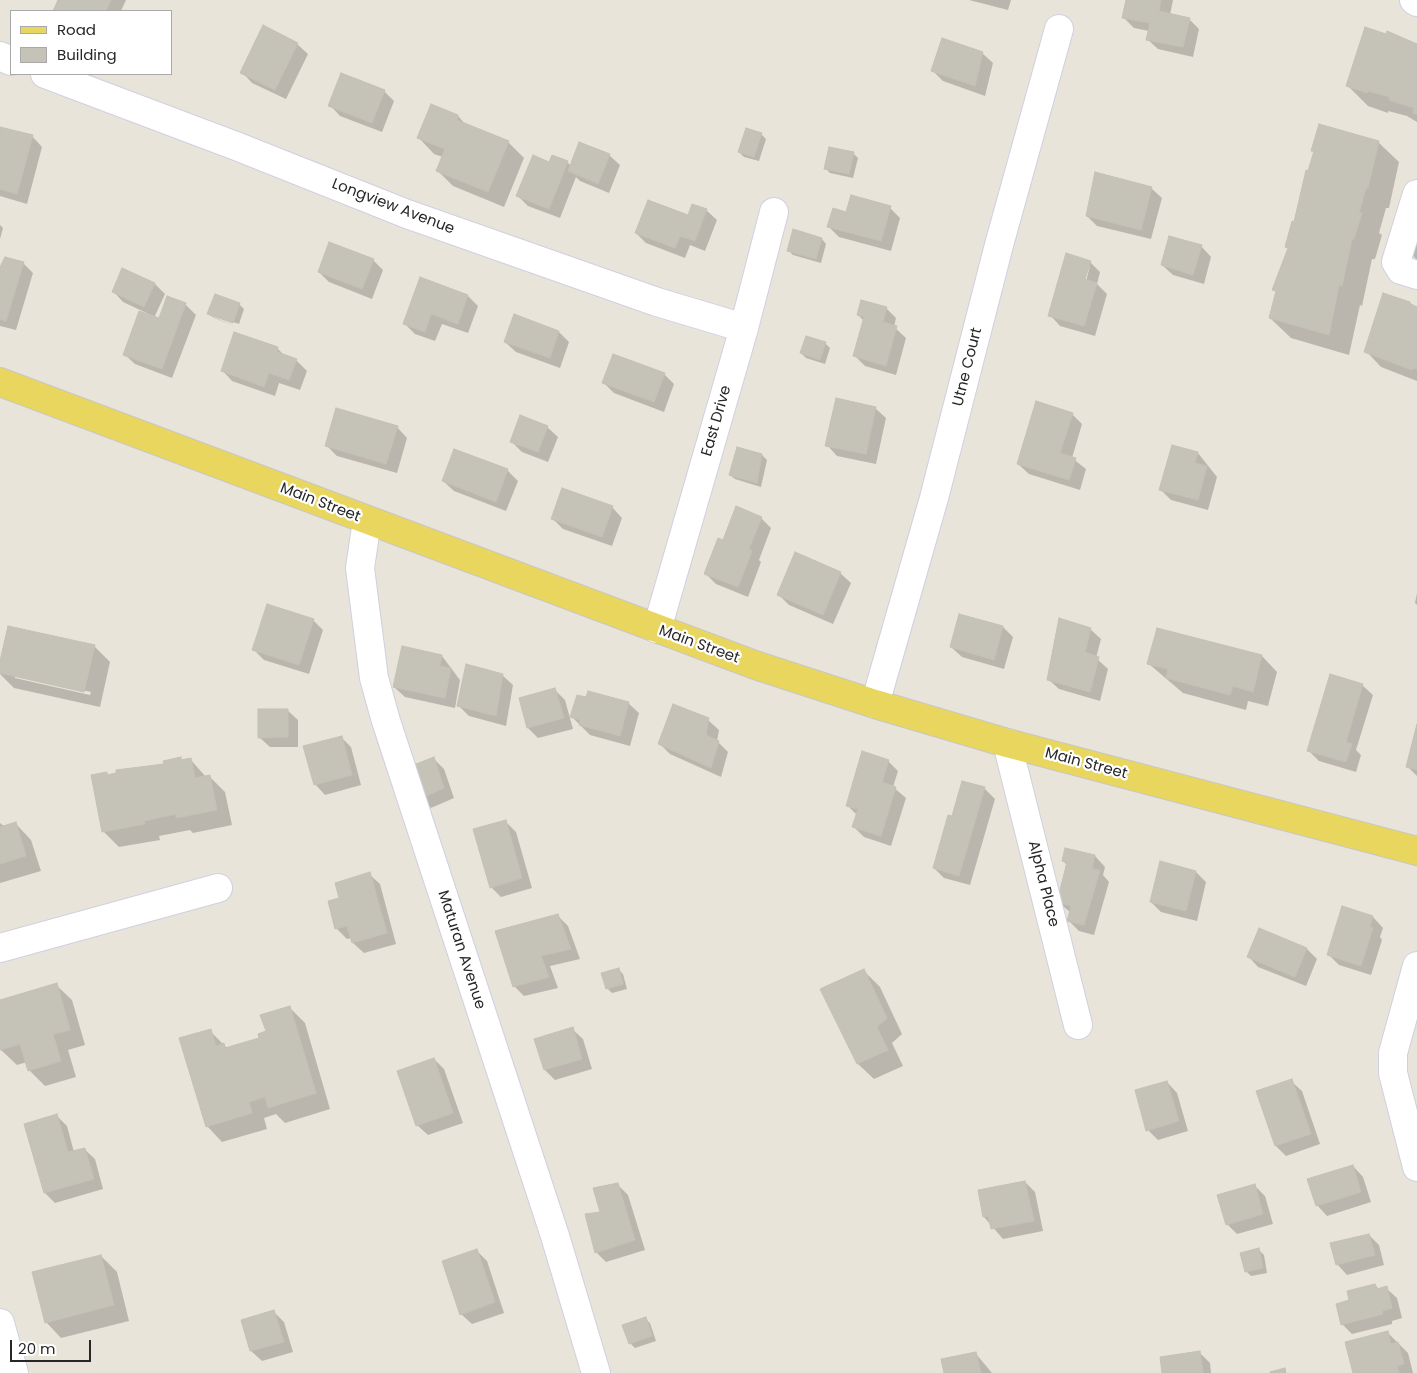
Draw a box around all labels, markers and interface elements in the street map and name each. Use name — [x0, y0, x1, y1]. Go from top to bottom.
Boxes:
legend — [10, 10, 172, 75]
text: Road — [57, 19, 96, 40]
text: Building — [57, 44, 117, 65]
street label: Longview Avenue — [329, 175, 457, 239]
street label: Utne Court — [950, 326, 986, 408]
street label: East Drive — [698, 384, 736, 458]
street label: Main Street — [277, 479, 363, 527]
street label: Main Street — [656, 622, 742, 668]
street label: Main Street — [1043, 744, 1129, 784]
street label: Alpha Place — [1024, 839, 1062, 929]
street label: Maturan Avenue — [433, 888, 489, 1012]
scale bar — [12, 1330, 94, 1362]
text: 20 m — [18, 1338, 56, 1359]

